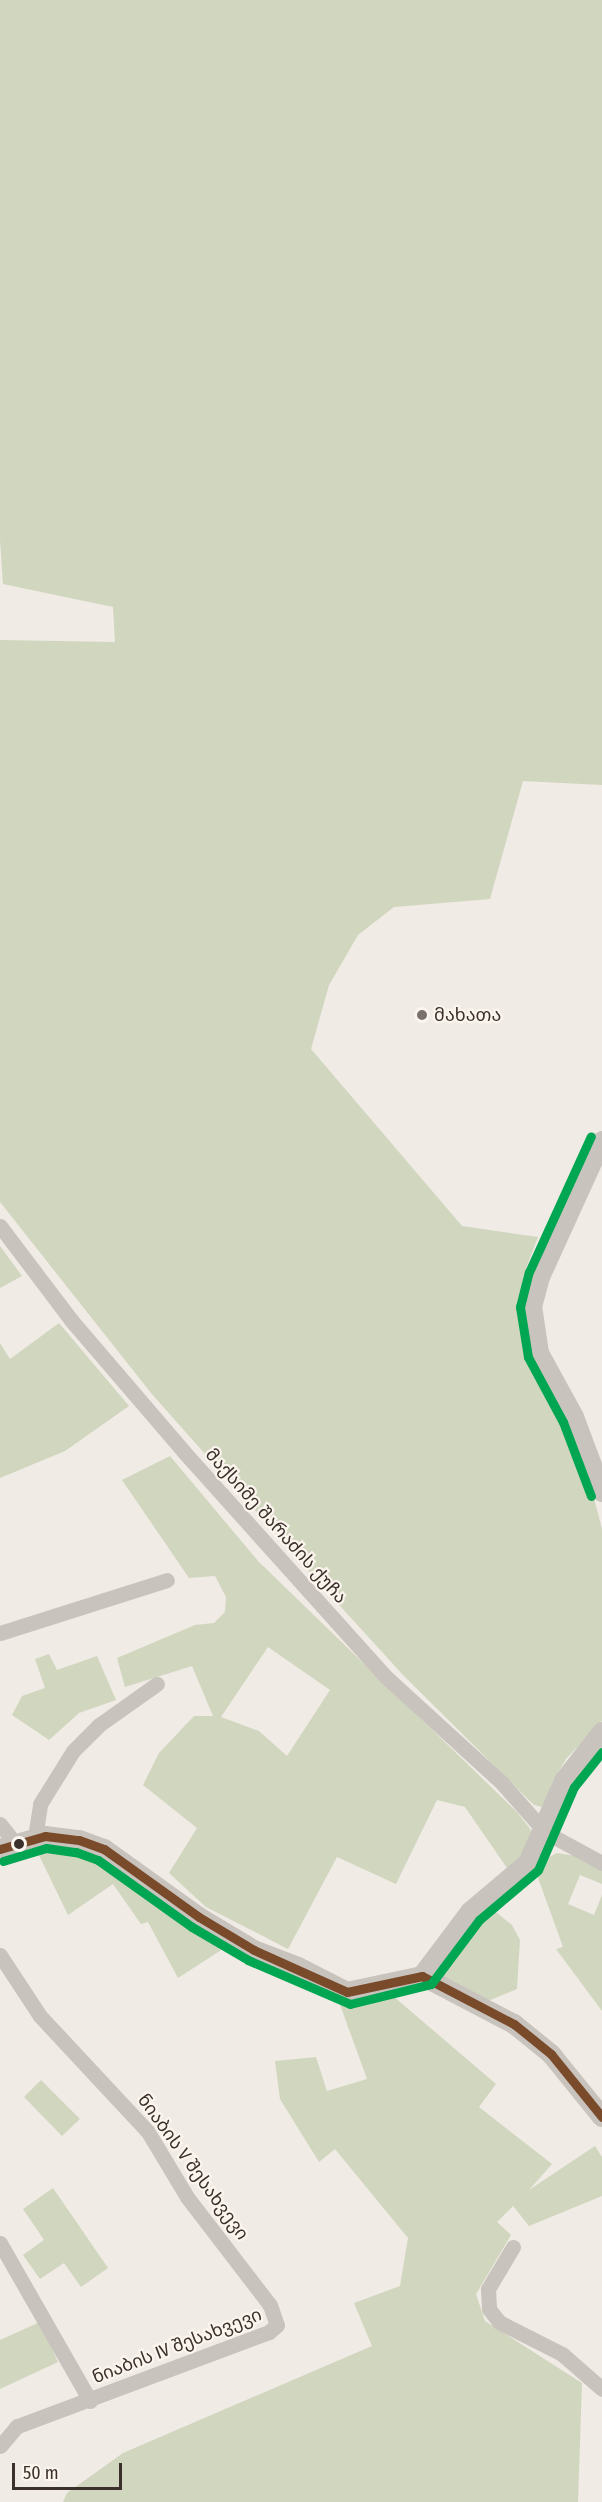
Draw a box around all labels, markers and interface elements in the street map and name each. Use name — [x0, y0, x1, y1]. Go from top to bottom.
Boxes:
place label: მახათა — [434, 1004, 501, 1026]
marker: მახათა — [415, 1008, 429, 1022]
street label: მაქსიმე შარაძის ქუჩა — [201, 1444, 351, 1608]
unlabelled marker — [13, 1838, 25, 1850]
street label: ნიაბის V შესახვევი — [133, 2090, 253, 2244]
street label: ნიაბის IV შესახვევი — [89, 2304, 265, 2388]
scale bar — [15, 2451, 124, 2489]
text: 50 m — [23, 2462, 59, 2484]

